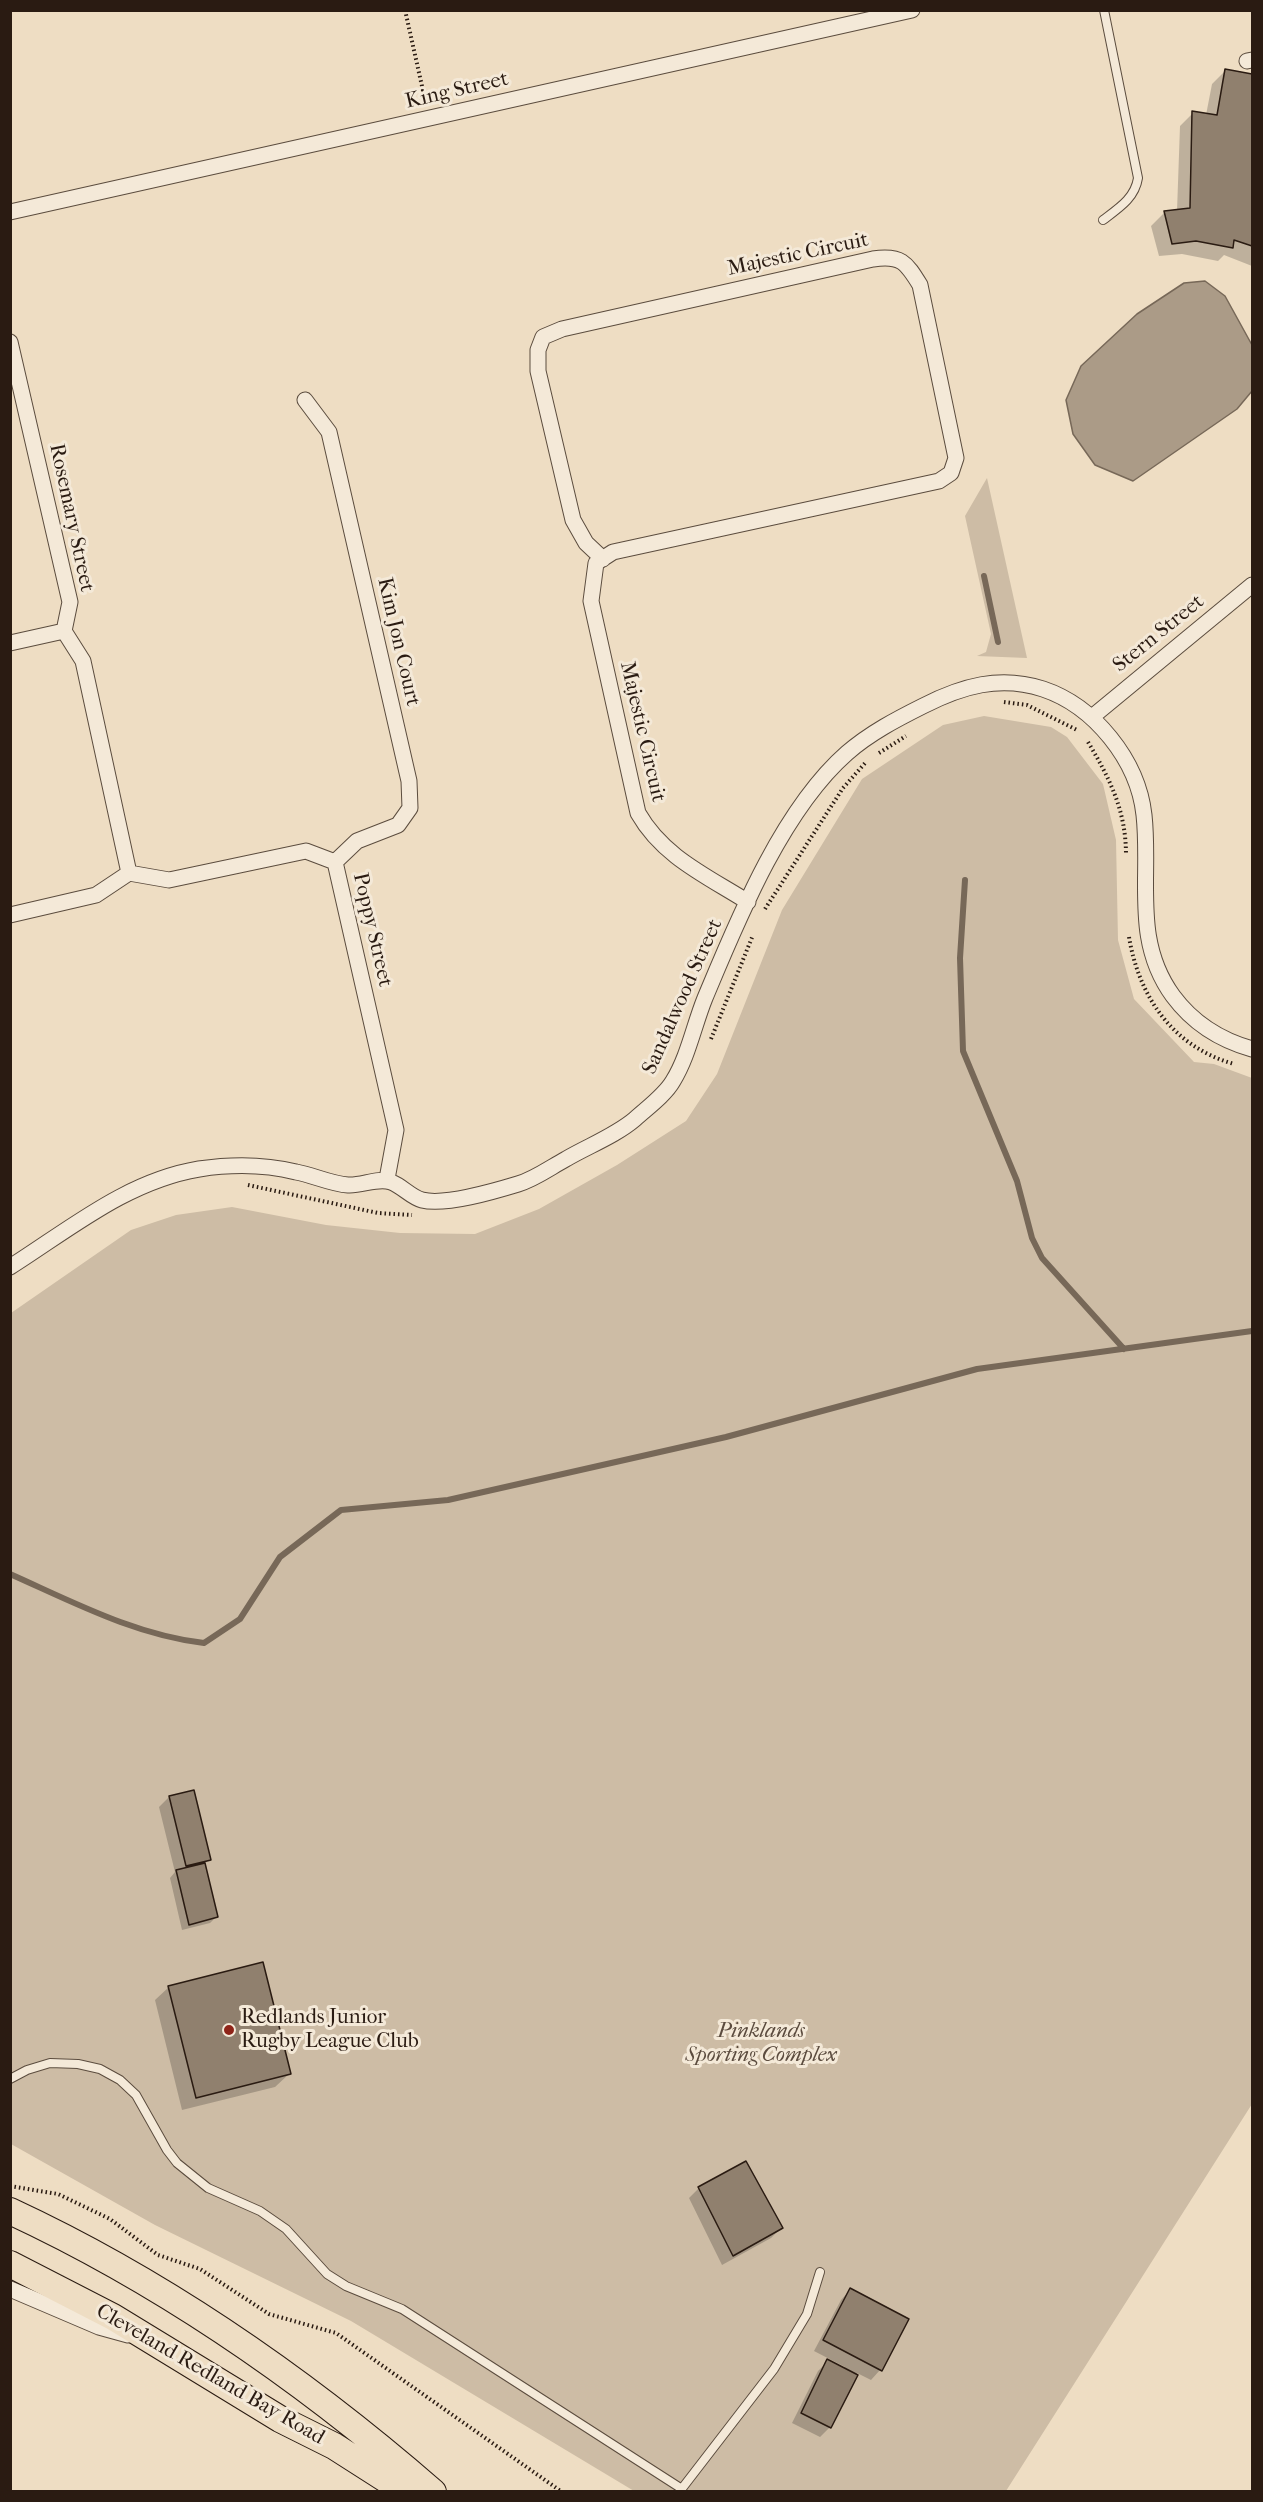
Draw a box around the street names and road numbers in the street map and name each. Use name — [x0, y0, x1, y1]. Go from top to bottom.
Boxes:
street label: King Street — [403, 67, 511, 115]
street label: Majestic Circuit — [725, 228, 871, 282]
street label: Rosemary Street — [43, 442, 99, 594]
street label: Kim Jon Court — [371, 575, 425, 709]
street label: Stern Street — [1108, 590, 1210, 678]
street label: Majestic Circuit — [614, 659, 670, 805]
street label: Poppy Street — [347, 871, 397, 989]
street label: Sandalwood Street — [637, 915, 729, 1079]
street label: Cleveland Redland Bay Road — [91, 2299, 329, 2451]

